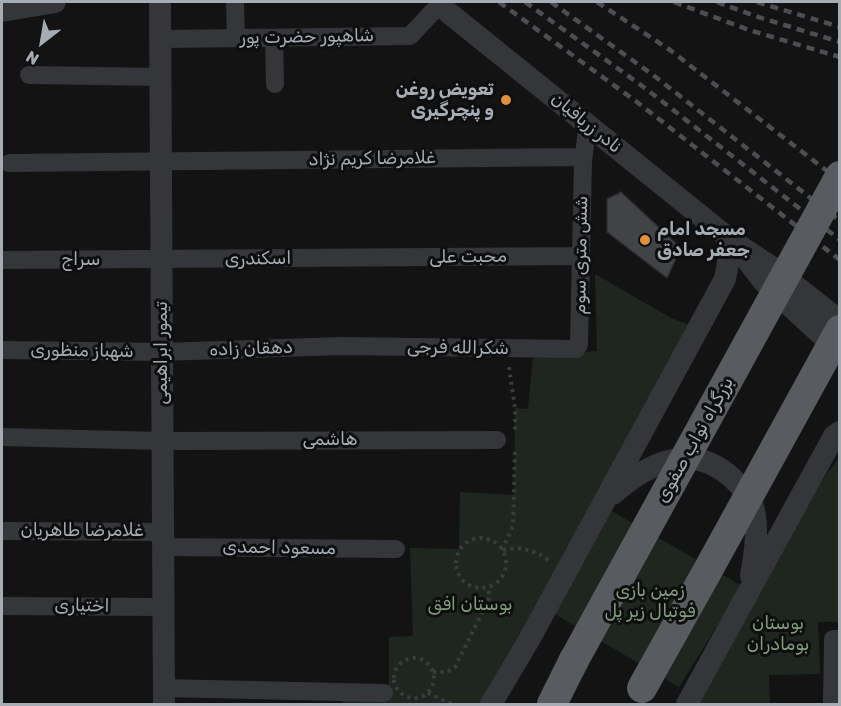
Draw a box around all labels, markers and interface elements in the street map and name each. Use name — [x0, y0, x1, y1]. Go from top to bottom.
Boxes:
north arrow — [12, 12, 72, 72]
street label: شاهپور حضرت پور — [240, 25, 374, 49]
text: N — [23, 47, 42, 69]
place label: تعویض روغن و پنچرگیری — [396, 79, 494, 122]
street label: نادر زربافیان — [547, 88, 625, 158]
marker: تعویض روغن و پنچرگیری — [499, 93, 513, 107]
street label: غلامرضا کریم نژاد — [308, 147, 436, 171]
street label: شش متری سوم — [569, 196, 593, 314]
place label: مسجد امام جعفر صادق — [657, 219, 750, 262]
marker: مسجد امام جعفر صادق — [638, 233, 652, 247]
street label: محبت علی — [429, 246, 507, 268]
street label: اسکندری — [224, 248, 292, 270]
street label: سراج — [62, 249, 100, 271]
street label: تیمور ابراهیمی — [151, 301, 173, 405]
street label: شکرالله فرجی — [407, 336, 509, 360]
street label: دهقان زاده — [209, 337, 293, 361]
street label: شهباز منظوری — [30, 339, 134, 363]
street label: بزرگراه نواب صفوی — [652, 373, 738, 507]
street label: هاشمی — [303, 429, 357, 451]
street label: غلامرضا طاهریان — [20, 520, 144, 542]
street label: مسعود احمدی — [222, 536, 336, 560]
park label: زمین بازی فوتبال زیر پل — [604, 580, 696, 622]
park label: بوستان افق — [427, 594, 513, 616]
street label: اختیاری — [54, 595, 110, 617]
park label: بوستان بومادران — [747, 613, 809, 656]

